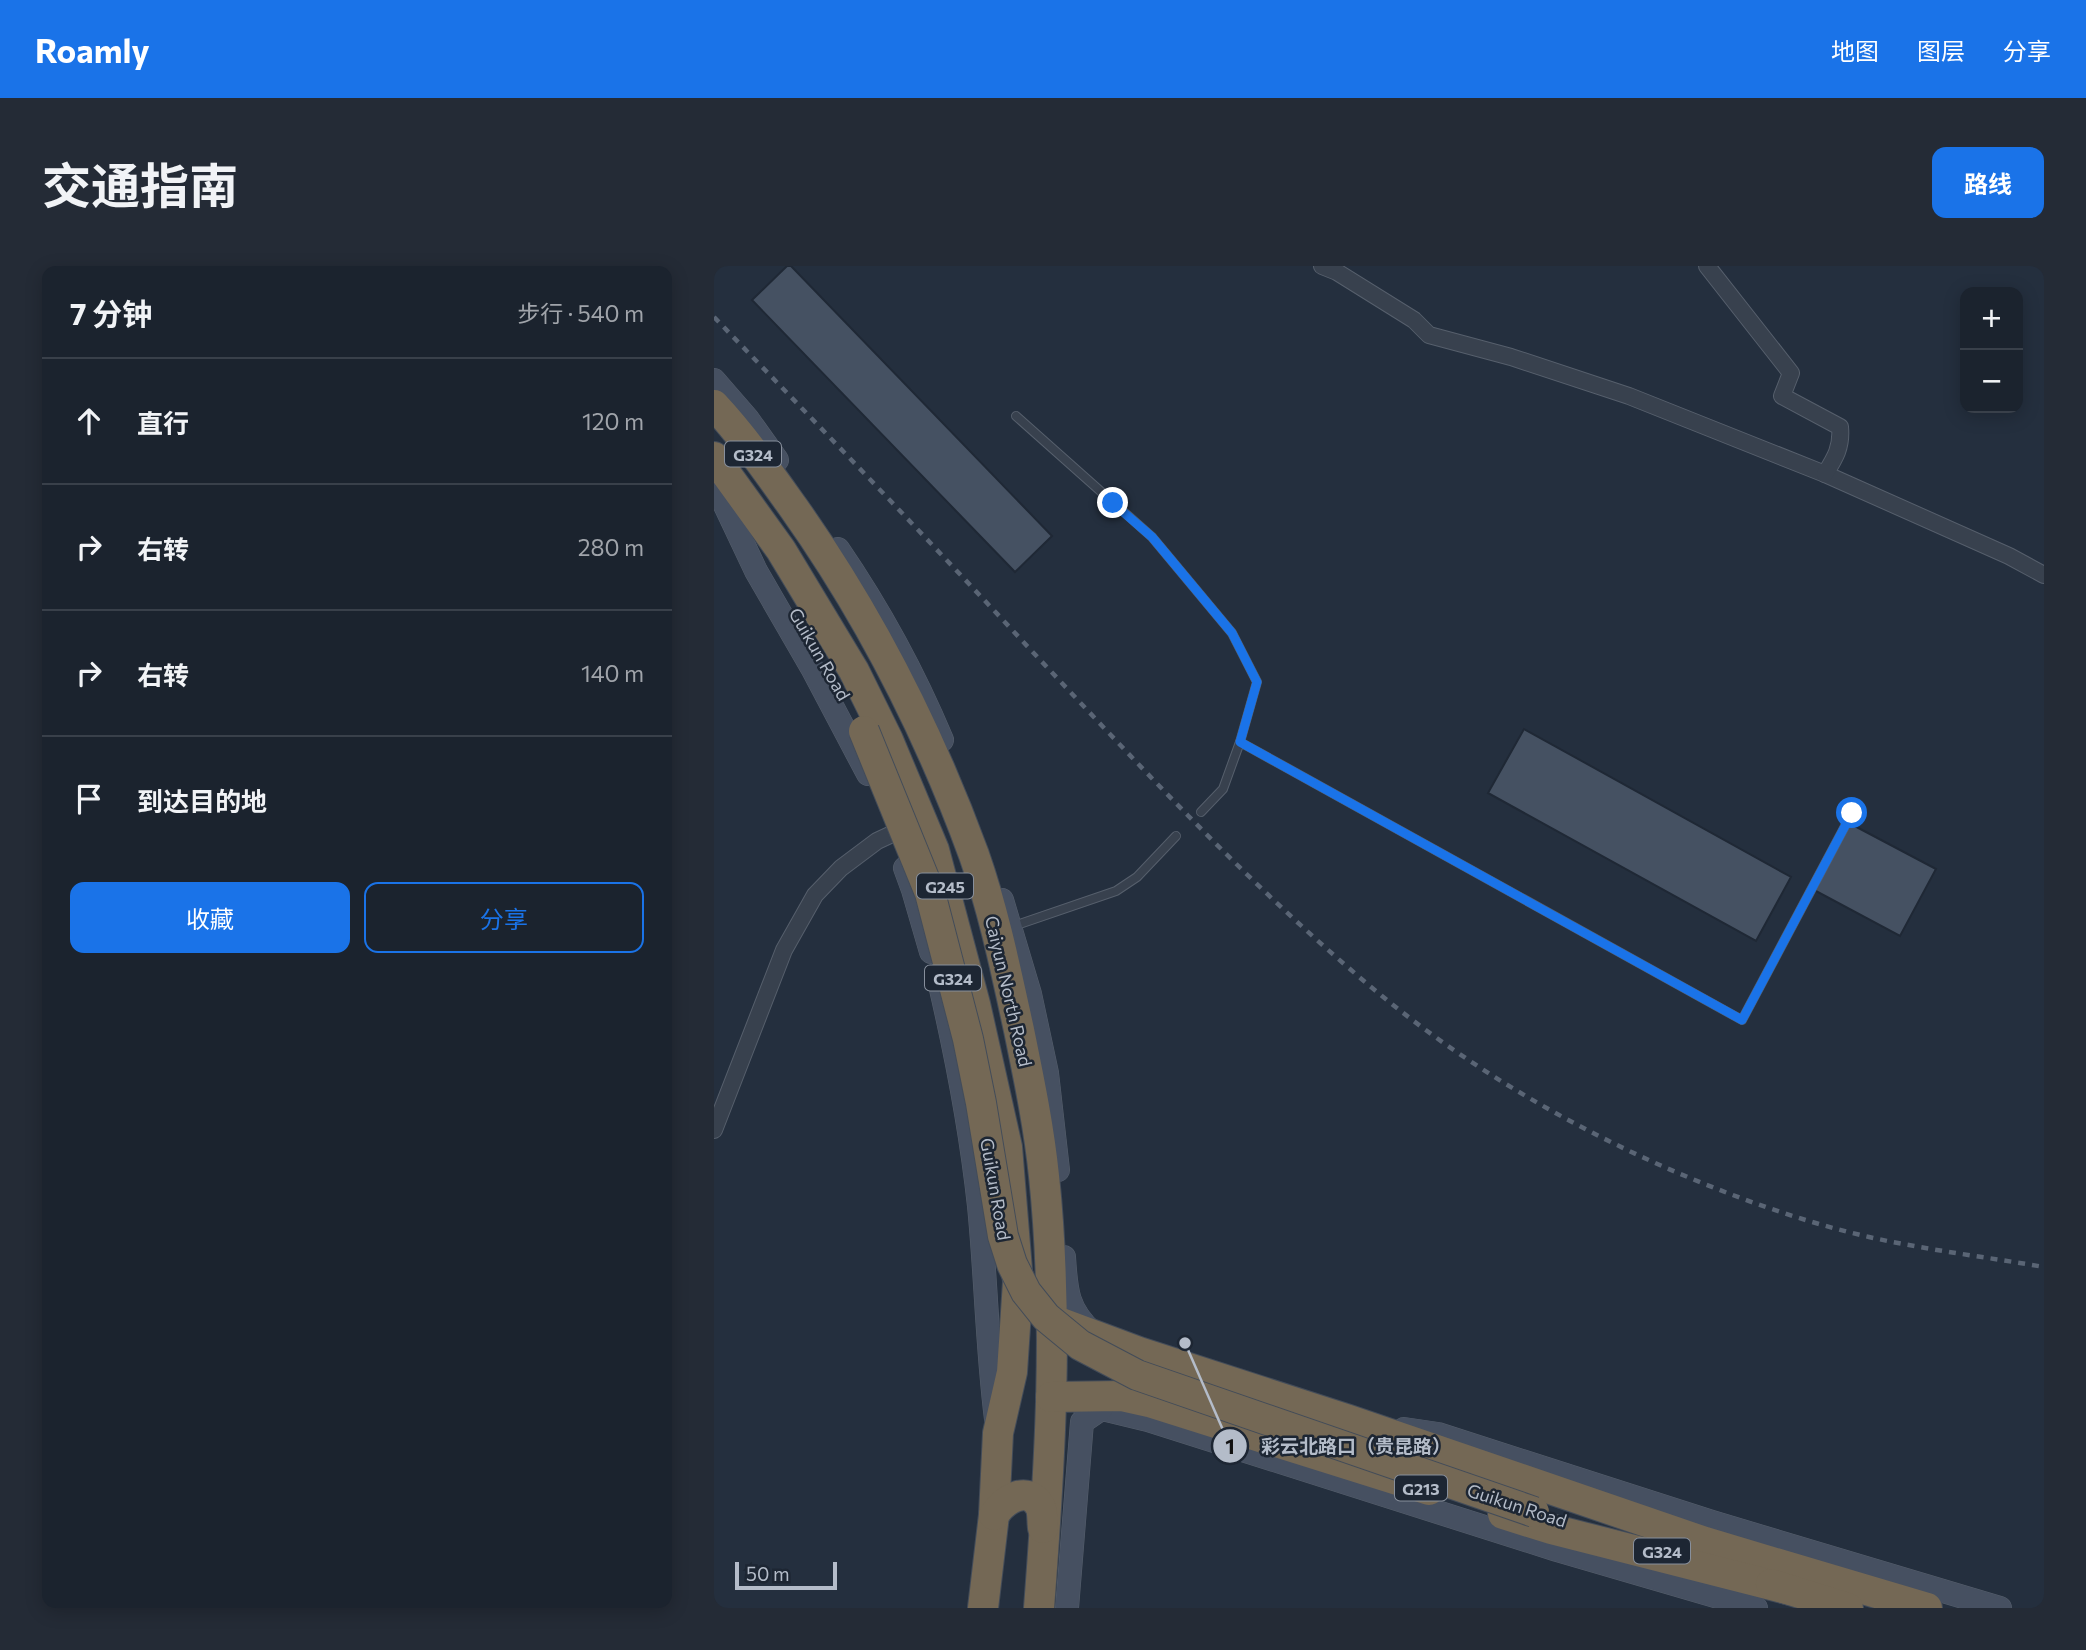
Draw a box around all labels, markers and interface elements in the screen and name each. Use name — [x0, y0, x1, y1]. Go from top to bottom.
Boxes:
text: Roamly — [35, 29, 150, 70]
text: 地图 — [1831, 36, 1879, 65]
text: 图层 — [1917, 36, 1965, 65]
text: 分享 — [2003, 36, 2051, 65]
button: 路线 — [1932, 147, 2044, 218]
text: 交通指南 — [42, 154, 238, 214]
map controls — [1960, 287, 2023, 413]
button: + — [1960, 287, 2023, 350]
text: 7 分钟 — [70, 294, 152, 331]
text: 步行 · 540 m — [517, 299, 644, 327]
button: − — [1960, 350, 2023, 413]
icon: ahead — [70, 402, 108, 440]
text: 直行 — [137, 407, 189, 438]
text: 120 m — [582, 407, 644, 435]
road number: G324 — [725, 442, 781, 466]
route end — [1097, 487, 1128, 518]
icon: right — [70, 528, 108, 566]
text: 右转 — [137, 533, 189, 564]
text: 280 m — [578, 533, 644, 561]
street label: Guikun Road — [785, 604, 855, 704]
icon: right — [70, 654, 108, 692]
text: 右转 — [137, 659, 189, 690]
text: 140 m — [581, 659, 644, 687]
icon: arrive — [70, 780, 108, 818]
text: 到达目的地 — [137, 785, 267, 816]
route start — [1836, 797, 1867, 828]
road number: G245 — [917, 874, 973, 898]
button: 收藏 — [70, 882, 350, 953]
button: 分享 — [364, 882, 644, 953]
street label: Caiyun North Road — [981, 913, 1037, 1069]
road number: G324 — [925, 965, 981, 990]
street label: Guikun Road — [976, 1136, 1016, 1242]
callout: 彩云北路口（贵昆路） — [1212, 1426, 1465, 1466]
text: 1 — [1225, 1433, 1235, 1458]
text: 彩云北路口（贵昆路） — [1261, 1434, 1451, 1457]
road number: G213 — [1395, 1476, 1447, 1500]
street label: Guikun Road — [1464, 1479, 1570, 1531]
road number: G324 — [1634, 1539, 1690, 1564]
scale bar — [735, 1559, 836, 1591]
text: 50 m — [746, 1562, 790, 1585]

